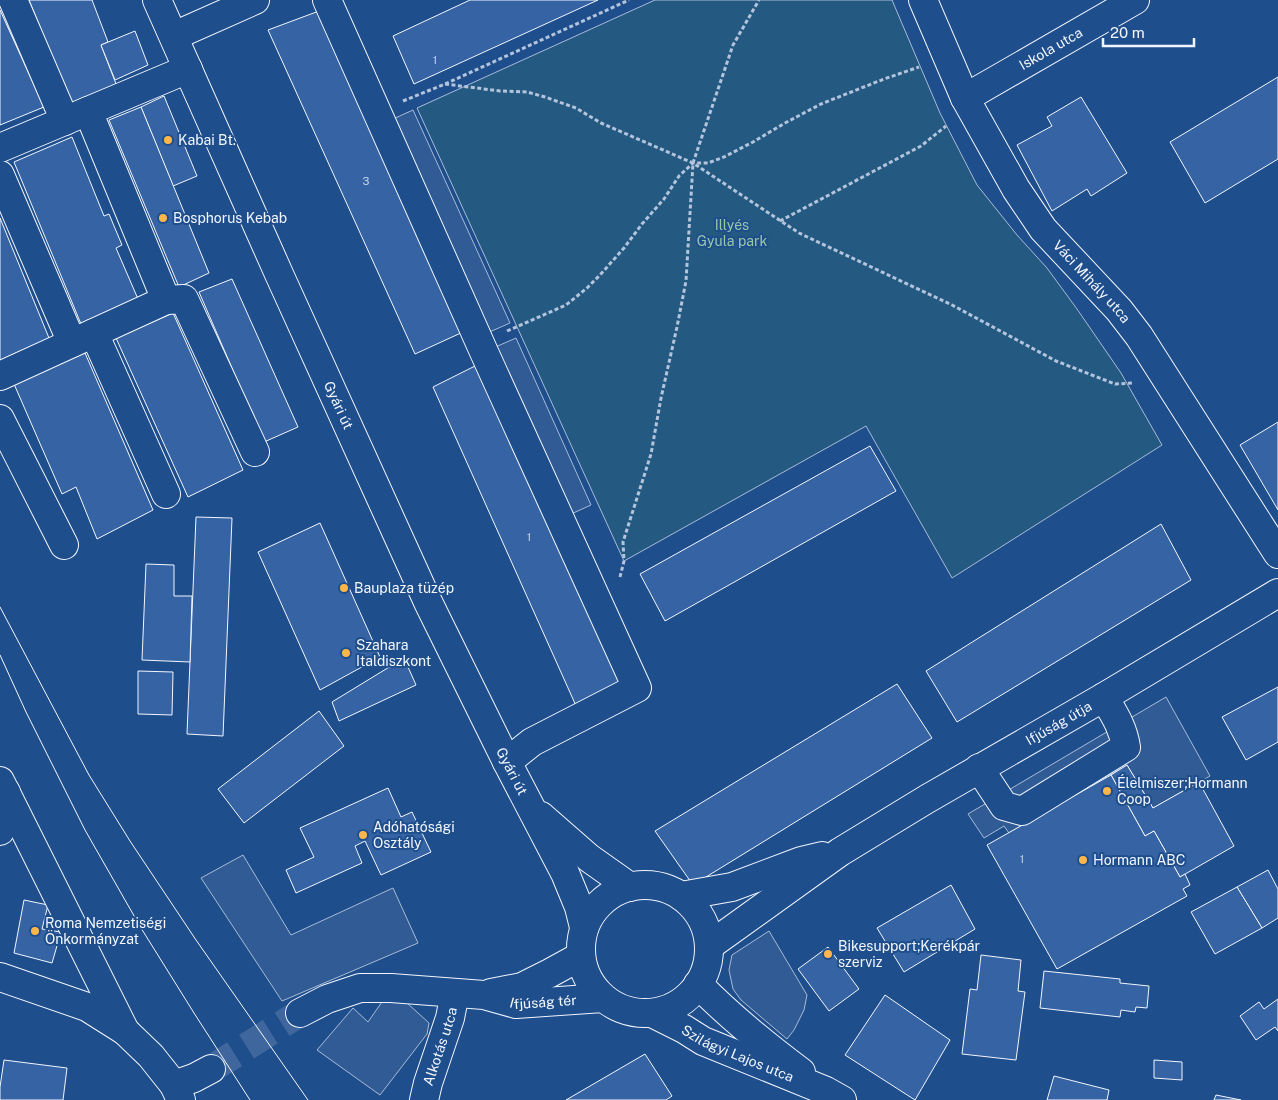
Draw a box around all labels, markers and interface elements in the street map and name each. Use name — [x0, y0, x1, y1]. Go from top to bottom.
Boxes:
scale bar — [1103, 15, 1194, 47]
street label: Iskola utca — [1016, 24, 1085, 73]
text: 20 m — [1110, 24, 1145, 41]
house number: 1 — [433, 54, 437, 66]
place label: Kabai Bt. — [178, 132, 236, 148]
marker: Kabai Bt. — [162, 134, 174, 146]
house number: 3 — [363, 175, 370, 187]
place label: Bosphorus Kebab — [173, 210, 287, 226]
marker: Bosphorus Kebab — [157, 212, 169, 224]
park label: Illyés Gyula park — [697, 217, 767, 249]
street label: Váci Mihály utca — [1050, 237, 1134, 326]
street label: Gyári út — [321, 379, 356, 432]
house number: 1 — [527, 531, 531, 543]
place label: Bauplaza tüzép — [354, 580, 454, 596]
marker: Bauplaza tüzép — [338, 582, 350, 594]
place label: Szahara Italdiszkont — [356, 637, 431, 669]
marker: Szahara Italdiszkont — [340, 647, 352, 659]
street label: Ifjúság útja — [1023, 698, 1094, 748]
street label: Gyári út — [493, 745, 531, 798]
place label: Élelmiszer;Hormann Coop — [1117, 774, 1248, 807]
marker: Élelmiszer;Hormann Coop — [1101, 785, 1113, 797]
place label: Adóhatósági Osztály — [373, 819, 455, 851]
marker: Adóhatósági Osztály — [357, 829, 369, 841]
place label: Hormann ABC — [1093, 852, 1185, 868]
house number: 1 — [1020, 853, 1024, 865]
marker: Hormann ABC — [1077, 854, 1089, 866]
place label: Roma Nemzetiségi Önkormányzat — [45, 915, 166, 947]
marker: Roma Nemzetiségi Önkormányzat — [29, 925, 41, 937]
place label: Bikesupport;Kerékpár szerviz — [838, 938, 980, 970]
marker: Bikesupport;Kerékpár szerviz — [822, 948, 834, 960]
street label: Ifjúság tér — [508, 992, 577, 1012]
street label: Alkotás utca — [420, 1006, 460, 1088]
street label: Szilágyi Lajos utca — [679, 1022, 796, 1085]

